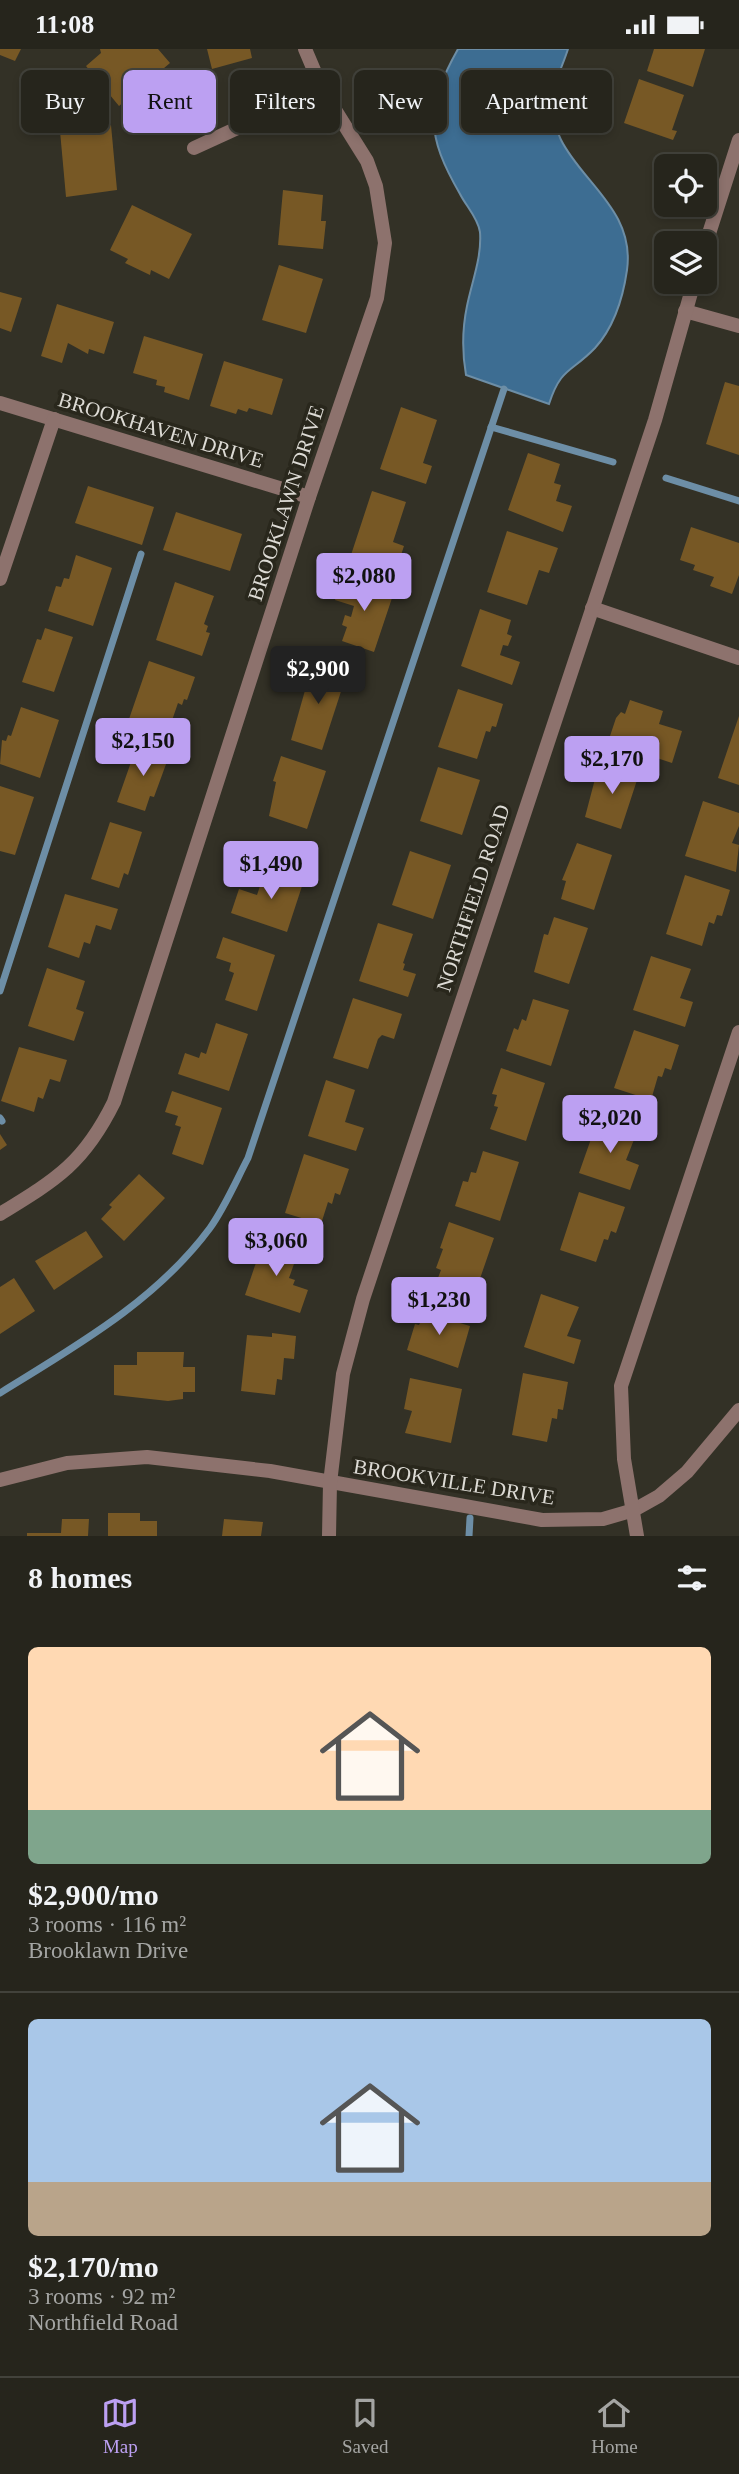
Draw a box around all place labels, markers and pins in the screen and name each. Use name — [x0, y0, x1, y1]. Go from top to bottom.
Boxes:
pin: $2,080 — [307, 553, 421, 613]
pin: $2,900 — [261, 647, 375, 706]
pin: $2,150 — [86, 719, 200, 778]
pin: $2,170 — [555, 737, 669, 796]
pin: $1,490 — [214, 841, 328, 901]
pin: $2,020 — [553, 1095, 667, 1155]
pin: $3,060 — [219, 1219, 333, 1278]
pin: $1,230 — [382, 1277, 496, 1337]

